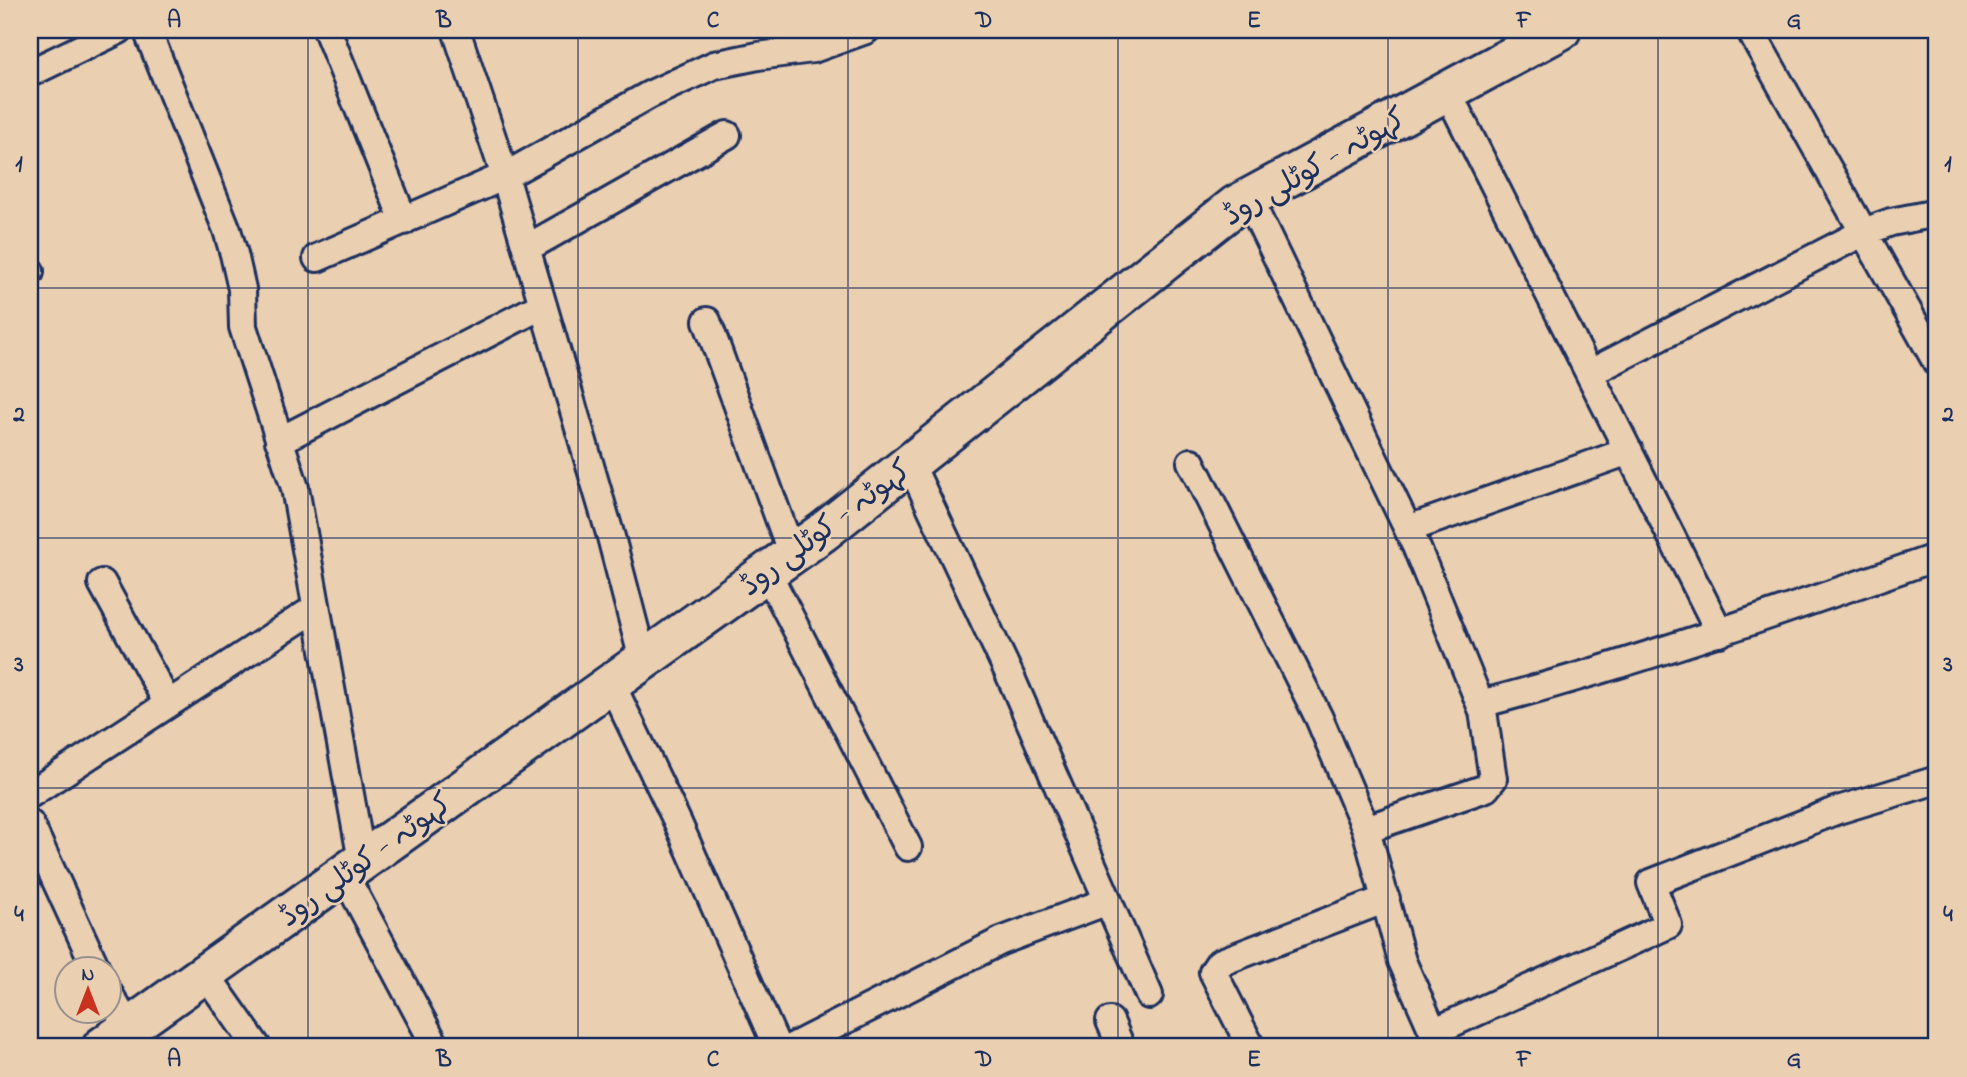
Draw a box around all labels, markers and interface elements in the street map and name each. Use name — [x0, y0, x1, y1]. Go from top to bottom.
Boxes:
text: A — [167, 5, 181, 38]
text: B — [435, 5, 452, 38]
text: C — [707, 5, 720, 38]
text: D — [975, 5, 992, 38]
text: E — [1247, 5, 1261, 38]
text: F — [1516, 5, 1532, 38]
text: G — [1787, 5, 1801, 38]
street label: کہوٹہ - کوٹلی روڈ — [1216, 98, 1415, 239]
text: 1 — [15, 149, 23, 182]
text: 1 — [1944, 149, 1952, 182]
text: 2 — [12, 399, 25, 432]
text: 2 — [1941, 399, 1954, 432]
street label: کہوٹہ - کوٹلی روڈ — [732, 450, 922, 609]
text: 3 — [13, 649, 24, 682]
text: 3 — [1942, 649, 1953, 682]
street label: کہوٹہ - کوٹلی روڈ — [271, 783, 463, 940]
text: 4 — [14, 899, 24, 932]
text: 4 — [1943, 899, 1953, 932]
north arrow — [52, 954, 122, 1024]
text: N — [82, 962, 95, 989]
text: A — [167, 1044, 181, 1077]
text: B — [435, 1044, 452, 1077]
text: C — [707, 1044, 720, 1077]
text: D — [975, 1044, 992, 1077]
text: E — [1247, 1044, 1261, 1077]
text: F — [1516, 1044, 1532, 1077]
text: G — [1787, 1044, 1801, 1077]

